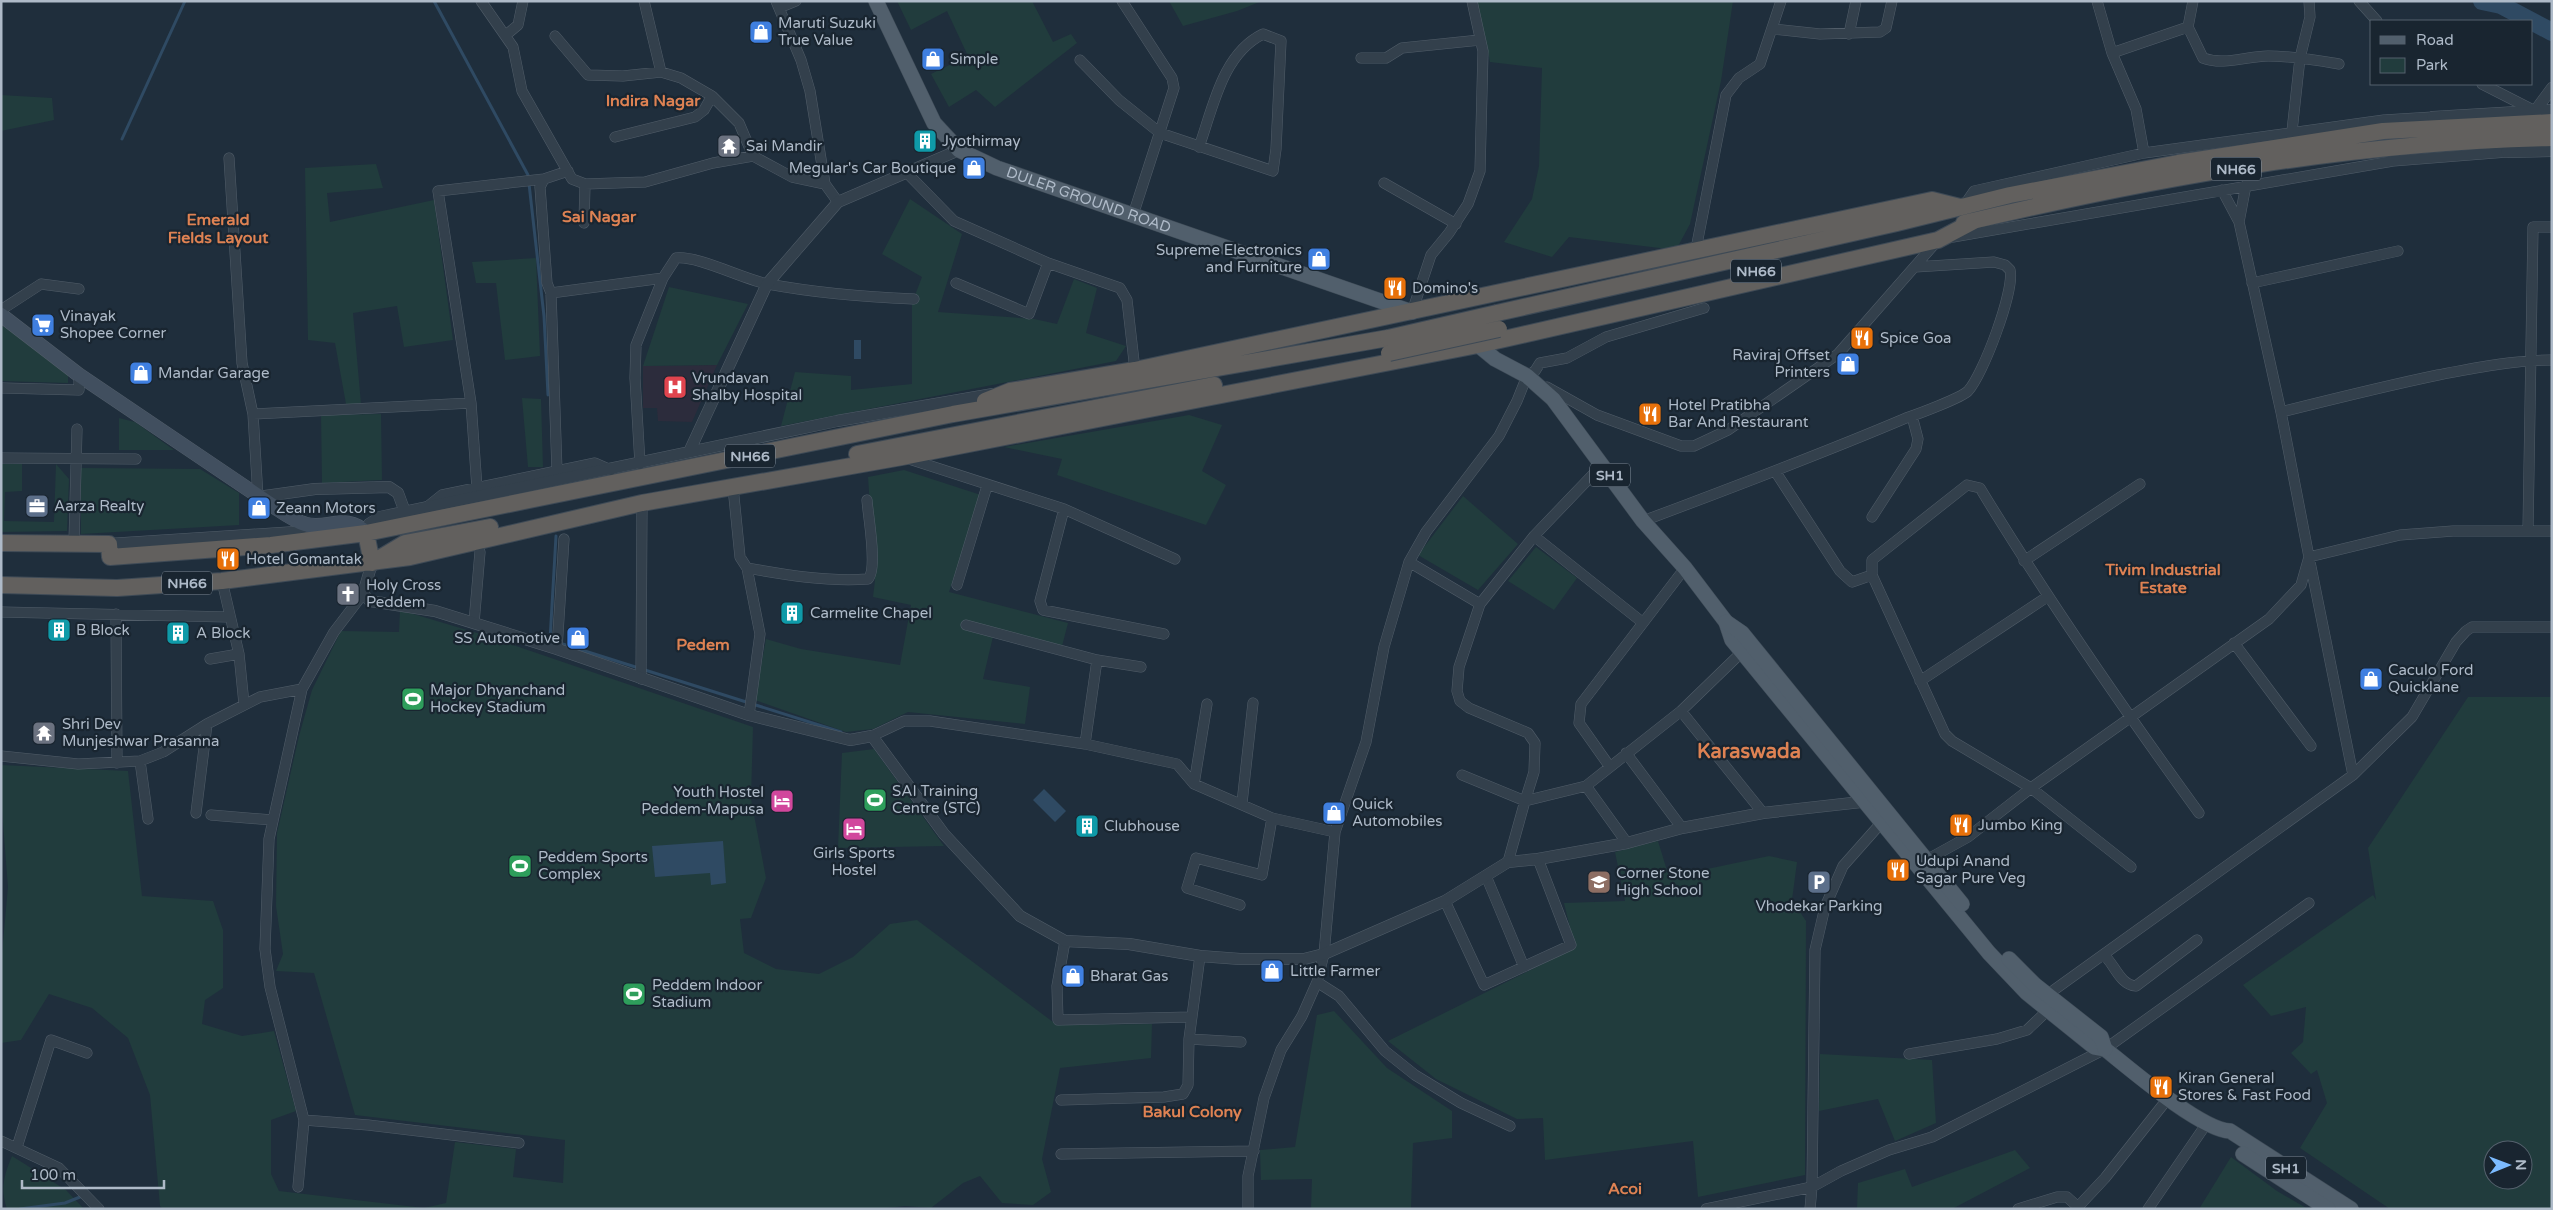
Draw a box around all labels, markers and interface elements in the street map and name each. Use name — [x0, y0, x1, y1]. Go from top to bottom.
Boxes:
place label: Maruti Suzuki True Value — [778, 14, 876, 49]
shop icon: Maruti Suzuki True Value — [748, 19, 774, 45]
legend — [2370, 20, 2533, 85]
text: Road — [2416, 31, 2454, 49]
shop icon: Simple — [920, 46, 946, 72]
place label: Simple — [950, 50, 998, 68]
text: Park — [2416, 56, 2448, 74]
district label: Indira Nagar — [606, 91, 701, 111]
building icon: Jyothirmay — [912, 128, 938, 154]
place label: Jyothirmay — [942, 132, 1020, 150]
temple icon: Sai Mandir — [716, 133, 742, 159]
place label: Sai Mandir — [746, 137, 823, 155]
shop icon: Megular's Car Boutique — [961, 155, 987, 181]
road number: NH66 — [2211, 157, 2261, 180]
place label: Megular's Car Boutique — [789, 159, 956, 177]
street label: DULER GROUND ROAD — [1004, 163, 1174, 237]
district label: Sai Nagar — [562, 207, 637, 227]
district label: Emerald Fields Layout — [168, 210, 269, 248]
place label: Supreme Electronics and Furniture — [1156, 241, 1302, 276]
shop icon: Supreme Electronics and Furniture — [1306, 246, 1332, 272]
road number: NH66 — [1731, 260, 1781, 282]
restaurant icon: Domino's — [1382, 275, 1408, 301]
place label: Domino's — [1412, 279, 1478, 297]
place label: Vinayak Shopee Corner — [60, 307, 166, 342]
supermarket icon: Vinayak Shopee Corner — [30, 312, 56, 338]
restaurant icon: Spice Goa — [1849, 325, 1875, 351]
place label: Spice Goa — [1880, 329, 1952, 347]
place label: Raviraj Offset Printers — [1732, 346, 1830, 381]
shop icon: Raviraj Offset Printers — [1835, 351, 1861, 377]
shop icon: Mandar Garage — [128, 360, 154, 386]
place label: Mandar Garage — [158, 364, 270, 382]
place label: Vrundavan Shalby Hospital — [692, 369, 802, 404]
hospital icon: Vrundavan Shalby Hospital — [662, 374, 688, 400]
place label: Hotel Pratibha Bar And Restaurant — [1668, 396, 1809, 431]
restaurant icon: Hotel Pratibha Bar And Restaurant — [1637, 401, 1663, 427]
road number: NH66 — [725, 444, 775, 468]
road number: SH1 — [1590, 464, 1630, 486]
office icon: Aarza Realty — [24, 493, 50, 519]
shop icon: Zeann Motors — [246, 495, 272, 521]
place label: Aarza Realty — [54, 497, 144, 515]
place label: Zeann Motors — [276, 499, 376, 517]
restaurant icon: Hotel Gomantak — [215, 546, 241, 572]
place label: Hotel Gomantak — [246, 550, 362, 568]
district label: Tivim Industrial Estate — [2104, 560, 2221, 598]
road number: NH66 — [162, 572, 212, 594]
place label: Holy Cross Peddem — [366, 576, 441, 611]
church icon: Holy Cross Peddem — [335, 581, 361, 607]
building icon: Carmelite Chapel — [779, 600, 805, 626]
place label: Carmelite Chapel — [810, 604, 932, 622]
building icon: B Block — [46, 617, 72, 643]
building icon: A Block — [165, 620, 191, 646]
place label: B Block — [76, 621, 130, 639]
place label: A Block — [196, 624, 250, 642]
shop icon: SS Automotive — [565, 625, 591, 651]
place label: SS Automotive — [454, 629, 560, 647]
district label: Pedem — [676, 635, 730, 655]
place label: Caculo Ford Quicklane — [2388, 661, 2473, 696]
shop icon: Caculo Ford Quicklane — [2358, 666, 2384, 692]
place label: Major Dhyanchand Hockey Stadium — [430, 681, 565, 716]
sports icon: Major Dhyanchand Hockey Stadium — [400, 686, 426, 712]
place label: Shri Dev Munjeshwar Prasanna — [62, 715, 219, 750]
temple icon: Shri Dev Munjeshwar Prasanna — [31, 720, 57, 746]
district label: Karaswada — [1697, 740, 1801, 764]
place label: SAI Training Centre (STC) — [892, 782, 981, 817]
place label: Youth Hostel Peddem-Mapusa — [641, 783, 764, 818]
sports icon: SAI Training Centre (STC) — [862, 787, 888, 813]
hotel icon: Youth Hostel Peddem-Mapusa — [769, 788, 795, 814]
place label: Quick Automobiles — [1352, 795, 1442, 830]
shop icon: Quick Automobiles — [1321, 800, 1347, 826]
restaurant icon: Jumbo King — [1948, 812, 1974, 838]
building icon: Clubhouse — [1074, 813, 1100, 839]
hotel icon: Girls Sports Hostel — [841, 816, 867, 842]
place label: Jumbo King — [1978, 816, 2063, 834]
place label: Clubhouse — [1104, 817, 1180, 835]
place label: Girls Sports Hostel — [813, 844, 895, 879]
place label: Peddem Sports Complex — [538, 848, 648, 883]
place label: Udupi Anand Sagar Pure Veg — [1916, 852, 2026, 887]
sports icon: Peddem Sports Complex — [507, 853, 533, 879]
restaurant icon: Udupi Anand Sagar Pure Veg — [1885, 857, 1911, 883]
place label: Corner Stone High School — [1616, 864, 1710, 899]
school or university icon: Corner Stone High School — [1586, 869, 1612, 895]
parking icon: Vhodekar Parking — [1806, 869, 1832, 895]
place label: Vhodekar Parking — [1756, 897, 1882, 915]
shop icon: Little Farmer — [1259, 958, 1285, 984]
place label: Little Farmer — [1290, 962, 1380, 980]
shop icon: Bharat Gas — [1060, 963, 1086, 989]
place label: Bharat Gas — [1090, 967, 1168, 985]
place label: Peddem Indoor Stadium — [652, 976, 762, 1011]
sports icon: Peddem Indoor Stadium — [621, 981, 647, 1007]
place label: Kiran General Stores & Fast Food — [2178, 1069, 2311, 1104]
restaurant icon: Kiran General Stores & Fast Food — [2148, 1074, 2174, 1100]
district label: Bakul Colony — [1142, 1102, 1242, 1122]
north arrow — [2483, 1140, 2533, 1190]
road number: SH1 — [2266, 1156, 2306, 1180]
scale bar — [22, 1158, 165, 1190]
text: N — [2512, 1159, 2529, 1171]
text: 100 m — [30, 1166, 76, 1184]
district label: Acoi — [1608, 1179, 1642, 1199]

